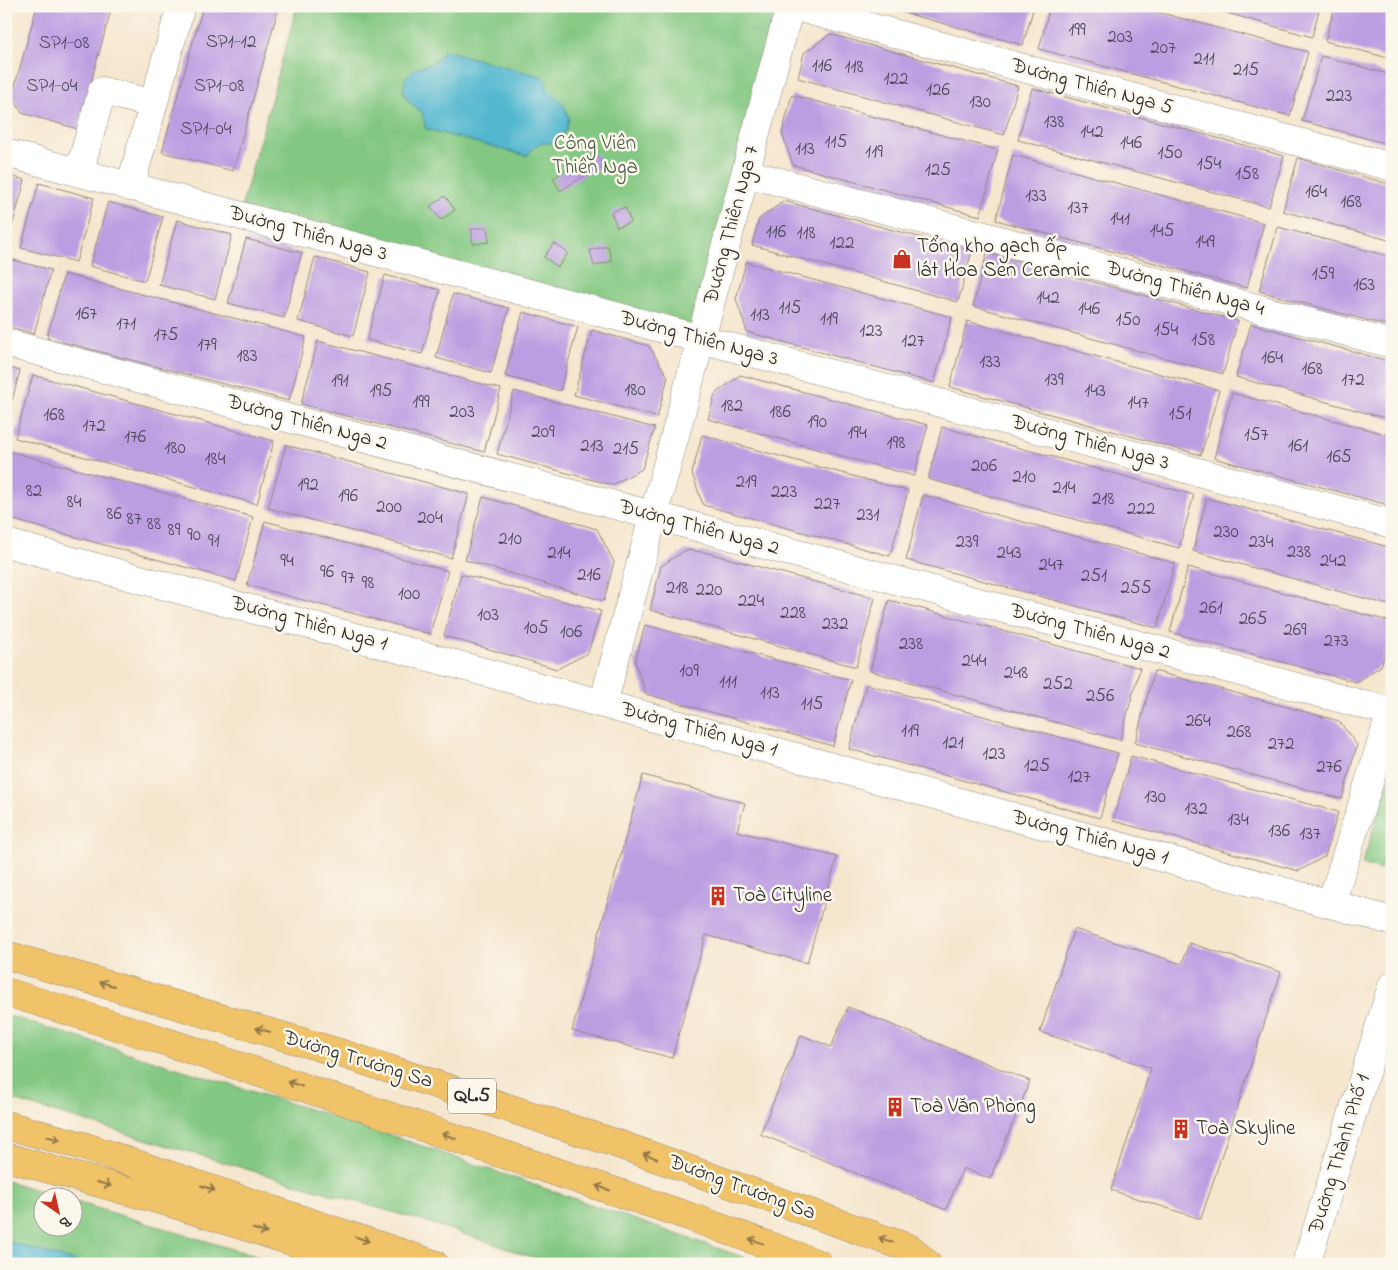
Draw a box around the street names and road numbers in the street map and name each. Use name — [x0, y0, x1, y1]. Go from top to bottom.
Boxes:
street label: Đường Thiên Nga 5 — [1006, 51, 1176, 125]
street label: Đường Thiên Nga 7 — [696, 142, 770, 309]
street label: Đường Thiên Nga 3 — [224, 198, 391, 272]
street label: Đường Thiên Nga 4 — [1101, 253, 1268, 327]
street label: Đường Thiên Nga 3 — [615, 303, 782, 377]
street label: Đường Thiên Nga 2 — [222, 387, 390, 461]
street label: Đường Thiên Nga 3 — [1006, 407, 1173, 481]
street label: Đường Thiên Nga 2 — [614, 492, 782, 566]
street label: Đường Thiên Nga 1 — [226, 588, 391, 661]
street label: Đường Thiên Nga 2 — [1005, 596, 1173, 670]
street label: Đường Thiên Nga 1 — [616, 694, 781, 767]
street label: Đường Thiên Nga 1 — [1007, 802, 1172, 875]
street label: Đường Trường Sa — [278, 1023, 436, 1099]
street label: Đường Thành Phố 1 — [1301, 1070, 1381, 1239]
road number: QL.5 — [448, 1078, 496, 1114]
street label: Đường Trường Sa — [663, 1147, 820, 1230]

